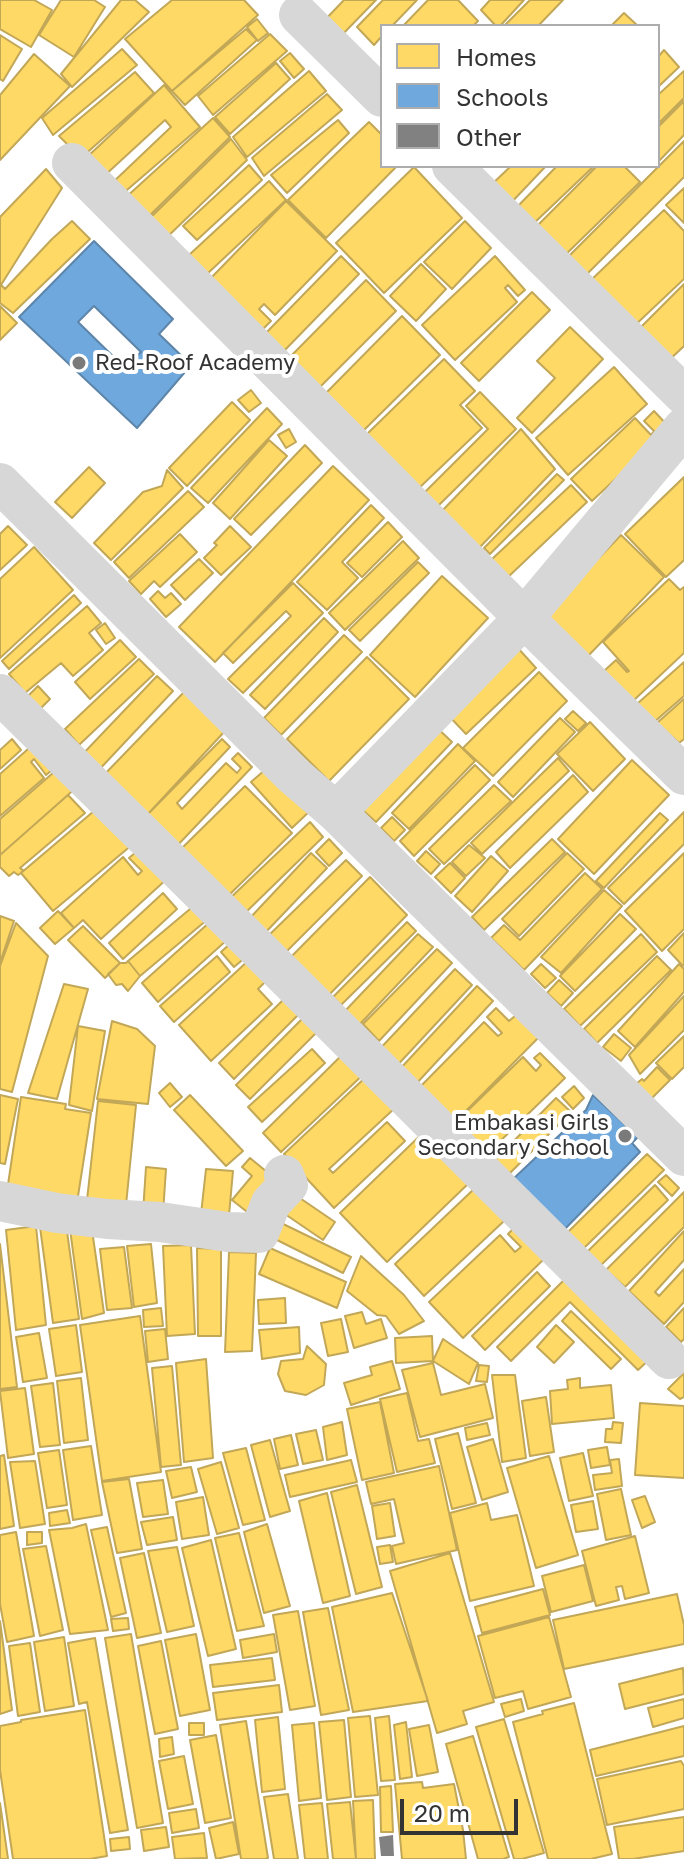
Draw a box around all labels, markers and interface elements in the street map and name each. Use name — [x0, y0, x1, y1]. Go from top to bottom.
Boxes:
legend — [380, 24, 660, 168]
text: Homes — [456, 42, 537, 71]
text: Schools — [456, 82, 548, 111]
text: Other — [456, 122, 521, 151]
place label: Red-Roof Academy — [95, 350, 295, 376]
marker: Red-Roof Academy — [70, 354, 88, 372]
place label: Embakasi Girls Secondary School — [417, 1110, 609, 1162]
marker: Embakasi Girls Secondary School — [616, 1127, 634, 1145]
scale bar — [404, 1783, 522, 1833]
text: 20 m — [414, 1798, 470, 1827]

